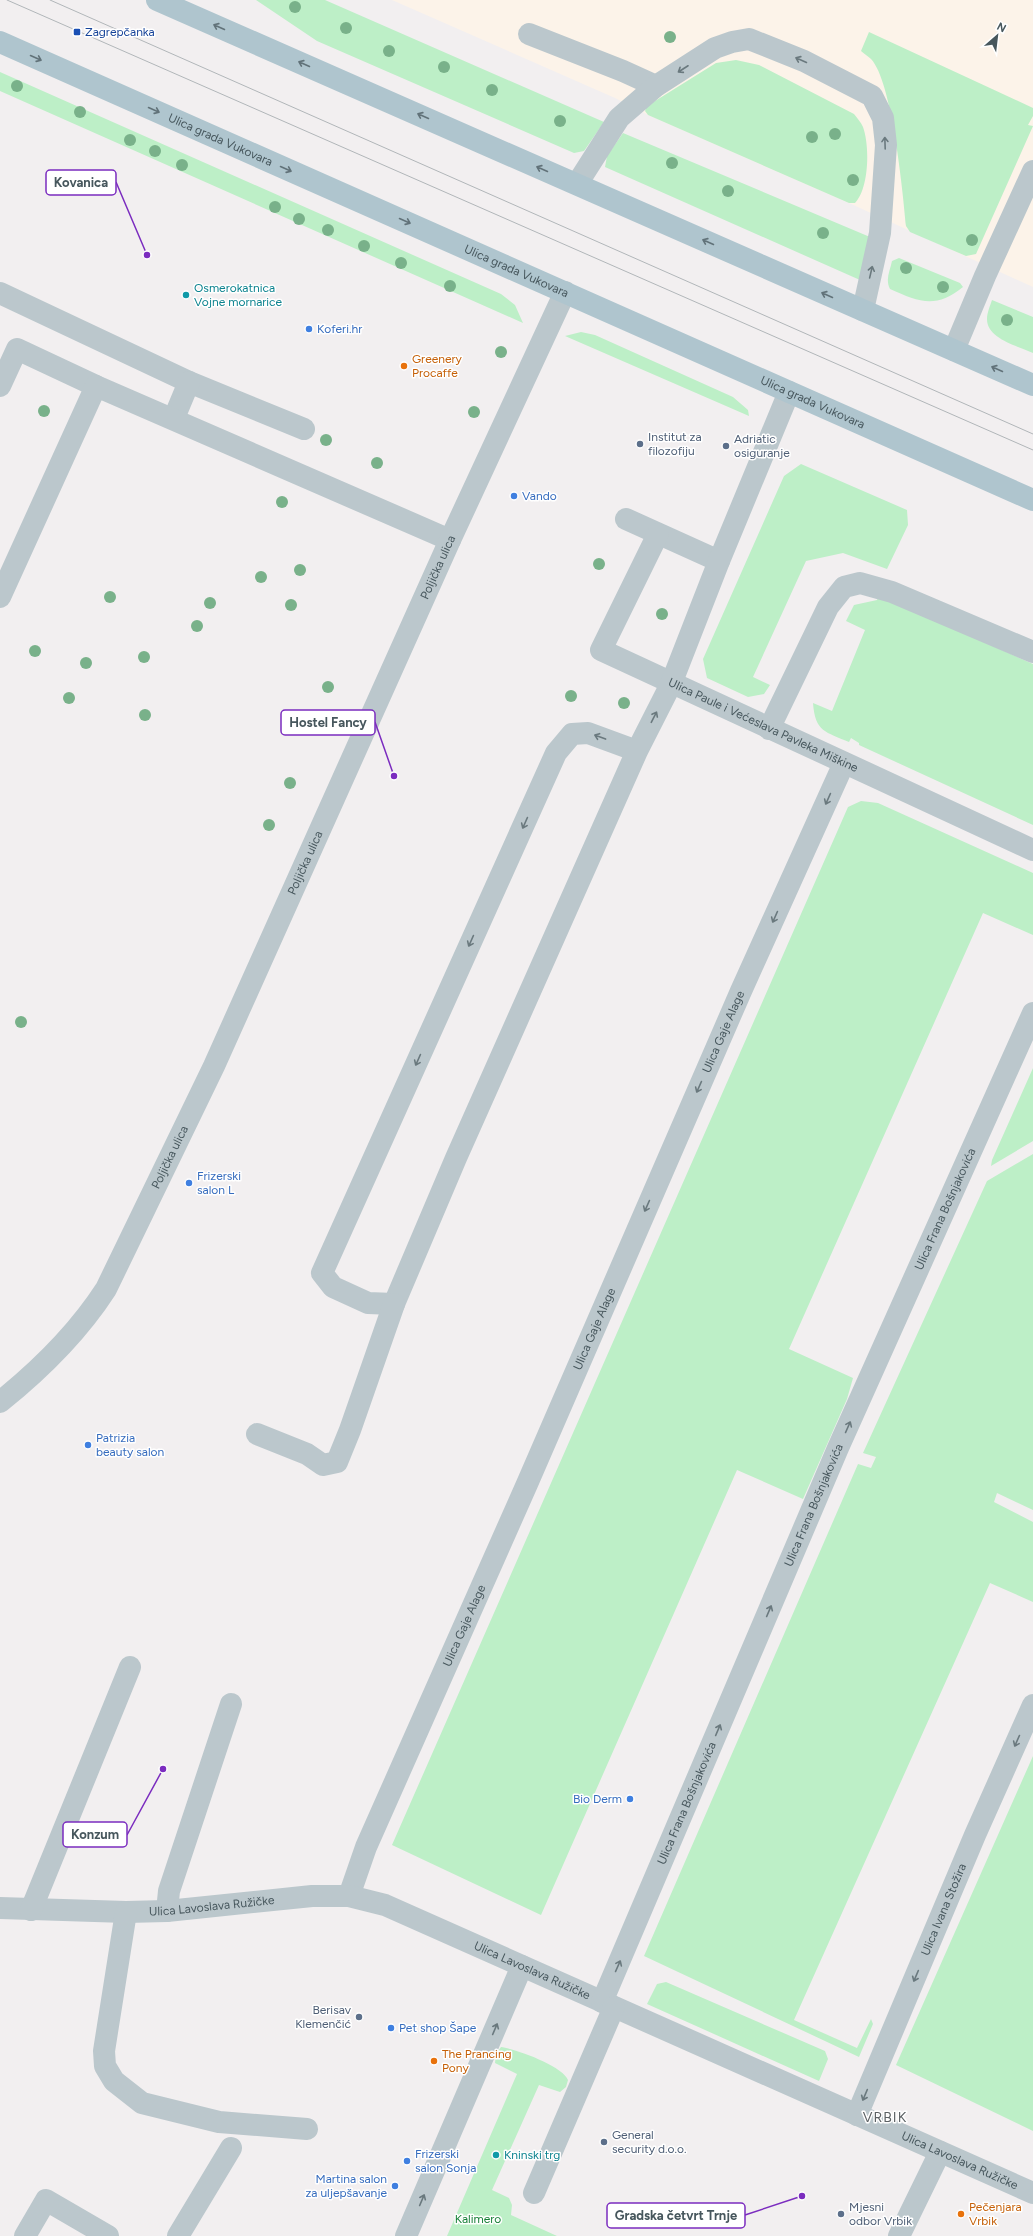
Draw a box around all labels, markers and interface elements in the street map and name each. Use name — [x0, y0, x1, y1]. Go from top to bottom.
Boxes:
north arrow — [977, 16, 1017, 56]
text: N — [995, 20, 1008, 35]
one-way arrow — [213, 23, 225, 30]
place label: Zagrepčanka — [85, 25, 155, 39]
marker: Zagrepčanka — [72, 27, 82, 37]
one-way arrow — [29, 54, 41, 62]
one-way arrow — [795, 56, 807, 64]
one-way arrow — [298, 60, 310, 67]
one-way arrow — [677, 65, 688, 73]
one-way arrow — [148, 107, 160, 114]
street label: Ulica grada Vukovara — [166, 110, 275, 169]
one-way arrow — [417, 112, 429, 120]
one-way arrow — [881, 137, 889, 150]
one-way arrow — [536, 165, 548, 172]
one-way arrow — [280, 166, 292, 173]
callout: Kovanica — [46, 170, 116, 195]
text: Kovanica — [54, 175, 108, 190]
one-way arrow — [398, 218, 410, 226]
one-way arrow — [702, 238, 714, 245]
street label: Ulica grada Vukovara — [462, 242, 571, 300]
one-way arrow — [868, 266, 876, 279]
place label: Osmerokatnica Vojne mornarice — [194, 281, 283, 309]
marker: Osmerokatnica Vojne mornarice — [181, 290, 191, 300]
one-way arrow — [821, 290, 833, 298]
place label: Koferi.hr — [317, 322, 362, 336]
marker: Koferi.hr — [304, 324, 314, 334]
place label: Greenery Procaffe — [412, 352, 463, 380]
marker: Greenery Procaffe — [399, 361, 409, 371]
one-way arrow — [992, 365, 1004, 372]
street label: Ulica grada Vukovara — [758, 373, 867, 432]
place label: Institut za filozofiju — [648, 430, 702, 458]
place label: Adriatic osiguranje — [734, 432, 790, 460]
marker: Institut za filozofiju — [635, 439, 645, 449]
marker: Adriatic osiguranje — [721, 441, 731, 451]
place label: Vando — [522, 489, 557, 503]
marker: Vando — [509, 491, 519, 501]
street label: Poljička ulica — [417, 533, 458, 601]
street label: Ulica Paule i Većeslava Pavleka Miškine — [666, 675, 861, 775]
callout: Hostel Fancy — [281, 710, 375, 735]
one-way arrow — [651, 712, 658, 724]
text: Hostel Fancy — [289, 715, 367, 730]
one-way arrow — [595, 733, 607, 741]
one-way arrow — [824, 792, 831, 804]
one-way arrow — [521, 816, 528, 828]
street label: Poljička ulica — [285, 829, 326, 897]
one-way arrow — [770, 911, 778, 923]
one-way arrow — [467, 935, 474, 947]
street label: Ulica Gaje Alage — [699, 988, 747, 1075]
one-way arrow — [414, 1053, 421, 1065]
one-way arrow — [695, 1081, 702, 1093]
street label: Poljička ulica — [149, 1123, 191, 1191]
street label: Ulica Frana Bošnjakovića — [912, 1146, 979, 1272]
place label: Frizerski salon L — [197, 1169, 241, 1197]
marker: Frizerski salon L — [184, 1178, 194, 1188]
one-way arrow — [643, 1200, 651, 1212]
street label: Ulica Gaje Alage — [570, 1285, 618, 1372]
one-way arrow — [845, 1421, 852, 1433]
place label: Patrizia beauty salon — [96, 1431, 165, 1459]
marker: Patrizia beauty salon — [83, 1440, 93, 1450]
street label: Ulica Frana Bošnjakovića — [781, 1442, 846, 1569]
street label: Ulica Gaje Alage — [440, 1582, 489, 1669]
one-way arrow — [766, 1605, 773, 1617]
one-way arrow — [715, 1725, 722, 1737]
one-way arrow — [1013, 1734, 1020, 1746]
street label: Ulica Frana Bošnjakovića — [654, 1740, 719, 1867]
place label: Bio Derm — [573, 1792, 622, 1806]
marker: Bio Derm — [625, 1794, 635, 1804]
callout: Konzum — [63, 1822, 127, 1847]
text: Konzum — [71, 1827, 119, 1842]
street label: Ulica Ivana Stožira — [918, 1861, 969, 1958]
street label: Ulica Lavoslava Ružičke — [149, 1893, 276, 1918]
street label: Ulica Lavoslava Ružičke — [472, 1938, 593, 2003]
one-way arrow — [615, 1960, 622, 1972]
one-way arrow — [911, 1969, 919, 1981]
place label: Berisav Klemenčić — [295, 2003, 352, 2031]
marker: Berisav Klemenčić — [354, 2012, 364, 2022]
place label: Pet shop Šape — [399, 2021, 477, 2035]
marker: Pet shop Šape — [386, 2023, 396, 2033]
one-way arrow — [492, 2024, 499, 2036]
place label: The Prancing Pony — [442, 2047, 512, 2075]
marker: The Prancing Pony — [429, 2056, 439, 2066]
one-way arrow — [861, 2089, 868, 2101]
district label: VRBIK — [863, 2109, 907, 2126]
place label: General security d.o.o. — [612, 2128, 686, 2156]
street label: Ulica Lavoslava Ružičke — [899, 2128, 1021, 2193]
marker: General security d.o.o. — [599, 2137, 609, 2147]
place label: Frizerski salon Sonja — [415, 2147, 476, 2175]
place label: Kninski trg — [504, 2148, 560, 2162]
marker: Kninski trg — [491, 2150, 501, 2160]
marker: Frizerski salon Sonja — [402, 2156, 412, 2166]
place label: Martina salon za uljepšavanje — [305, 2172, 387, 2200]
marker: Martina salon za uljepšavanje — [390, 2181, 400, 2191]
one-way arrow — [418, 2195, 426, 2207]
place label: Mjesni odbor Vrbik — [849, 2200, 912, 2228]
place label: Pečenjara Vrbik — [969, 2200, 1022, 2228]
callout: Gradska četvrt Trnje — [607, 2203, 745, 2228]
text: Gradska četvrt Trnje — [615, 2208, 737, 2223]
marker: Mjesni odbor Vrbik — [836, 2209, 846, 2219]
marker: Pečenjara Vrbik — [956, 2209, 966, 2219]
park label: Kalimero — [455, 2212, 501, 2226]

